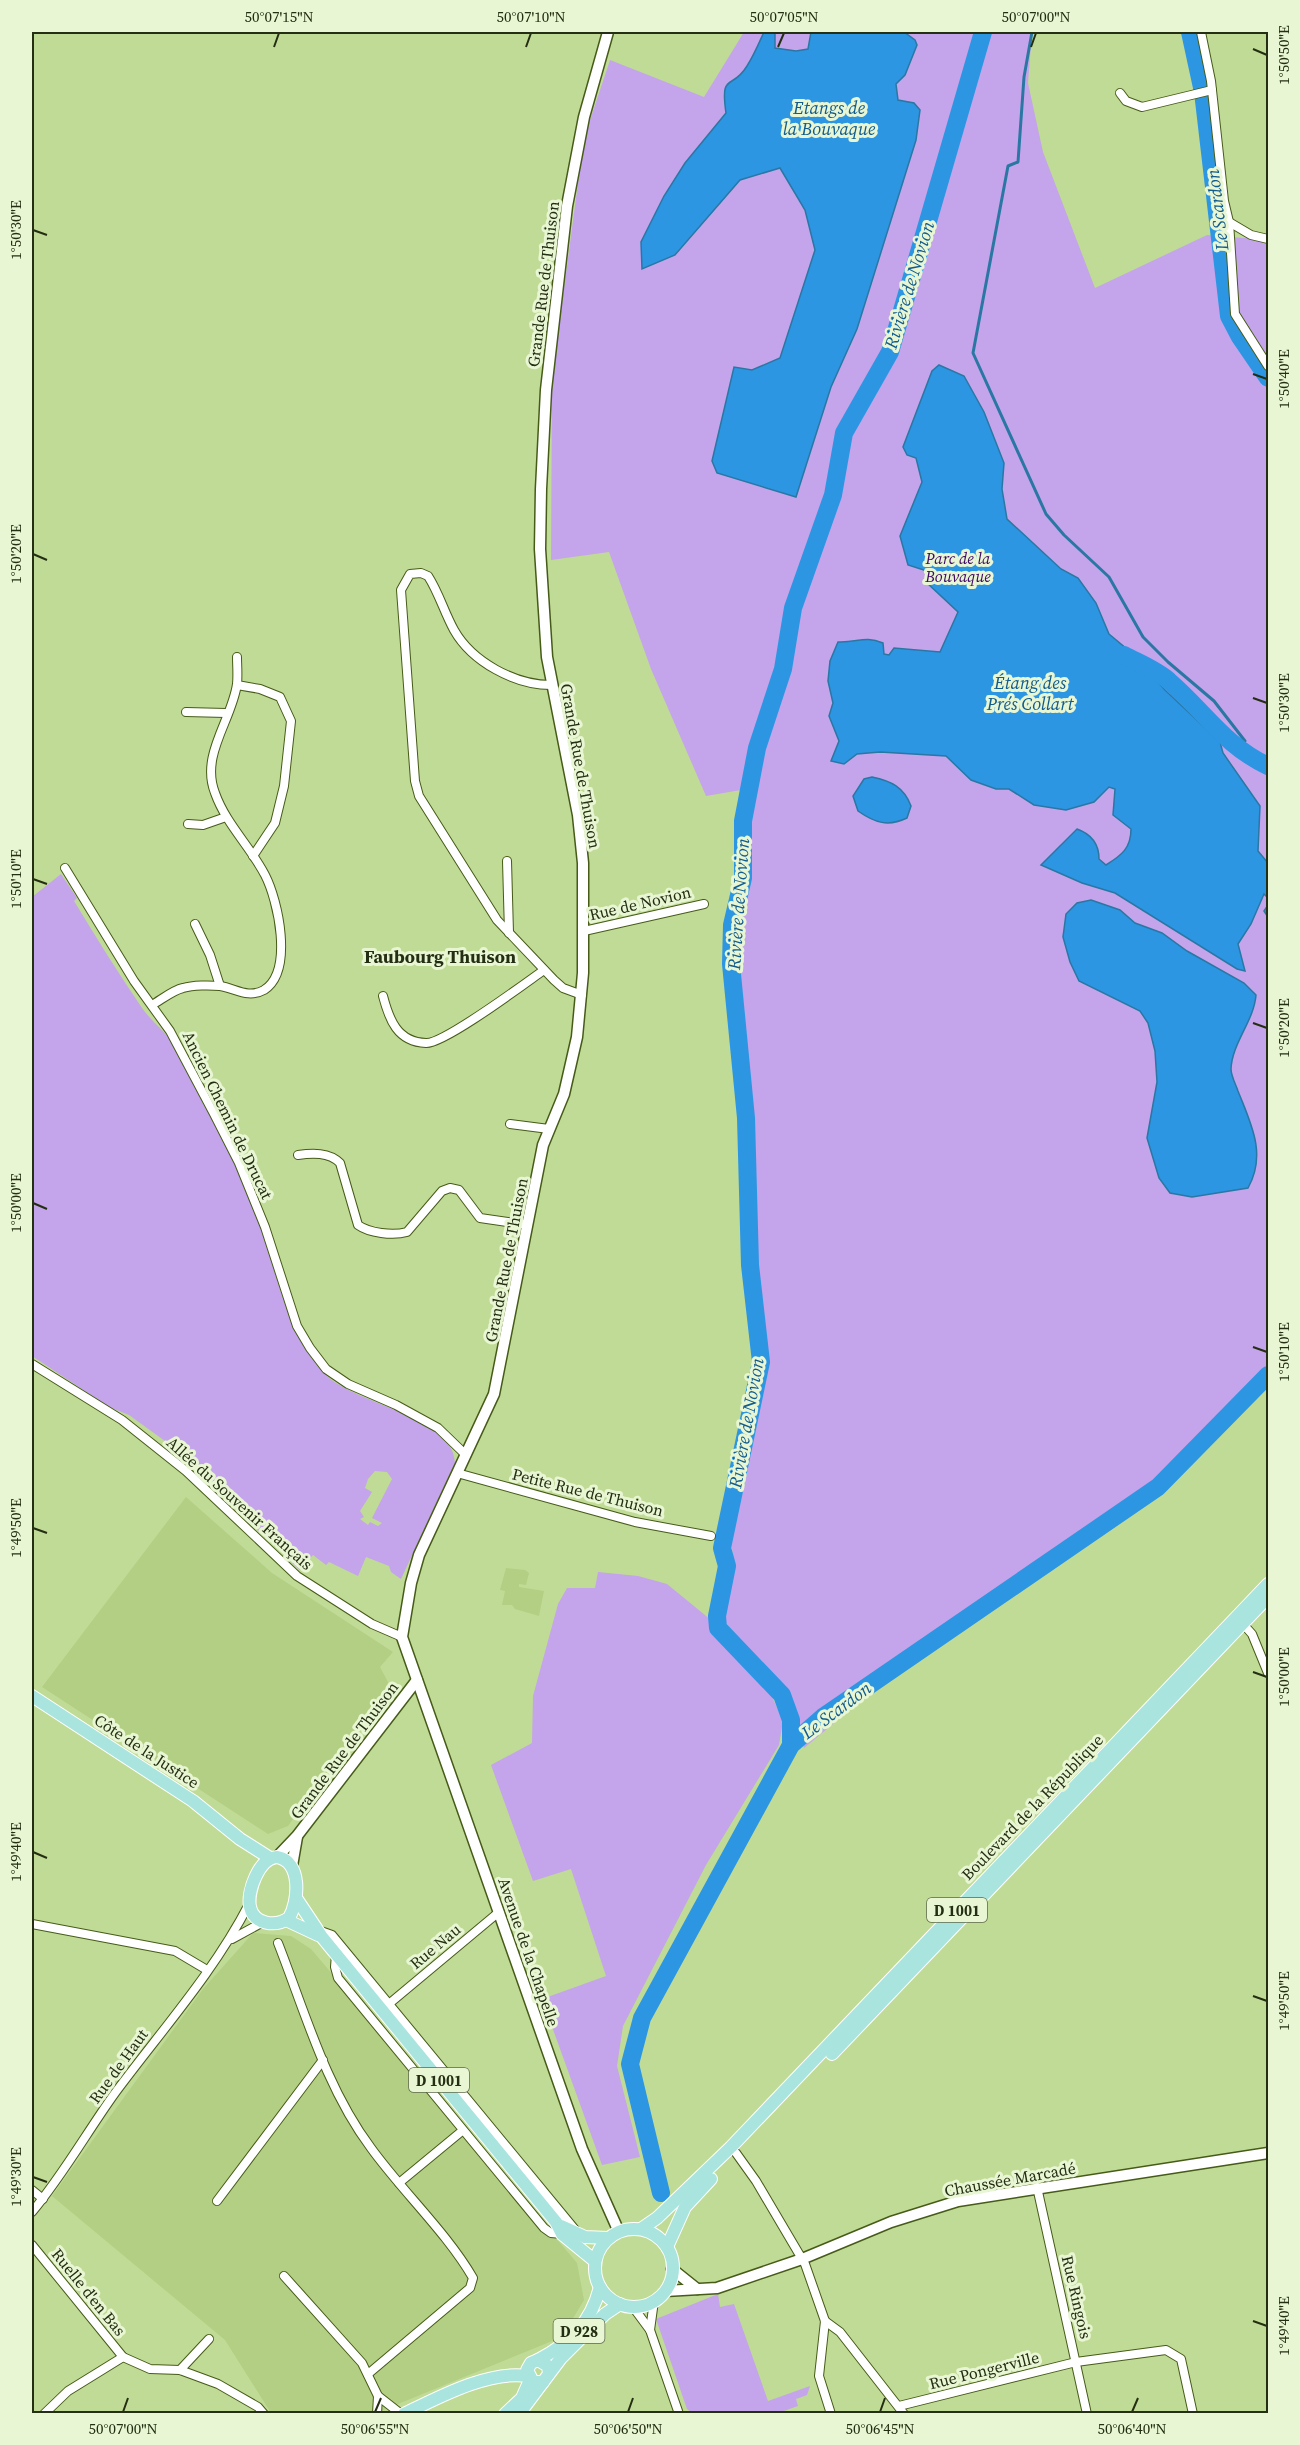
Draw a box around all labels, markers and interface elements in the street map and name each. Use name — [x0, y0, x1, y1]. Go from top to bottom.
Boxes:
text: 50°07'15"N — [244, 6, 314, 27]
text: 50°07'10"N — [496, 6, 566, 27]
text: 50°07'05"N — [749, 6, 819, 27]
text: 50°07'00"N — [1001, 6, 1071, 27]
text: 1°50'50"E — [1273, 25, 1294, 85]
water label: Etangs de la Bouvaque — [783, 95, 876, 141]
water label: Le Scardon — [1200, 168, 1235, 253]
text: 1°50'30"E — [5, 200, 26, 260]
street label: Grande Rue de Thuison — [522, 200, 564, 368]
water label: Rivière de Novion — [877, 218, 940, 353]
text: 1°50'40"E — [1273, 349, 1294, 409]
text: 1°50'20"E — [5, 524, 26, 584]
park label: Parc de la Bouvaque — [924, 547, 991, 587]
water label: Étang des Prés Collart — [986, 670, 1074, 716]
text: 1°50'30"E — [1273, 673, 1294, 733]
street label: Grande Rue de Thuison — [556, 682, 606, 850]
water label: Rivière de Novion — [721, 837, 755, 972]
text: 1°50'10"E — [5, 849, 26, 909]
street label: Rue de Novion — [587, 881, 693, 925]
district label: Faubourg Thuison — [364, 944, 516, 969]
text: 1°50'20"E — [1273, 998, 1294, 1058]
street label: Ancien Chemin de Drucat — [178, 1027, 279, 1203]
text: 1°50'00"E — [5, 1173, 26, 1233]
street label: Grande Rue de Thuison — [479, 1176, 533, 1344]
text: 1°50'10"E — [1273, 1322, 1294, 1382]
water label: Rivière de Novion — [722, 1356, 770, 1491]
street label: Allée du Souvenir Français — [162, 1431, 318, 1575]
street label: Petite Rue de Thuison — [510, 1463, 666, 1521]
text: 1°49'50"E — [5, 1498, 26, 1558]
text: 1°50'00"E — [1273, 1647, 1294, 1707]
water label: Le Scardon — [795, 1675, 876, 1745]
street label: Grande Rue de Thuison — [285, 1677, 403, 1823]
street label: Côte de la Justice — [90, 1709, 204, 1793]
street label: Boulevard de la République — [956, 1729, 1108, 1885]
text: 1°49'40"E — [5, 1822, 26, 1882]
street label: Avenue de la Chapelle — [493, 1875, 565, 2029]
road number: D 1001 — [927, 1898, 987, 1922]
street label: Rue Nau — [405, 1918, 465, 1974]
text: 1°49'50"E — [1273, 1971, 1294, 2031]
street label: Rue de Haut — [83, 2024, 153, 2108]
road number: D 1001 — [409, 2068, 469, 2092]
text: 1°49'30"E — [5, 2147, 26, 2207]
street label: Chaussée Marcadé — [943, 2157, 1077, 2201]
street label: Ruelle d'en Bas — [47, 2244, 131, 2340]
street label: Rue Ringois — [1057, 2253, 1097, 2341]
text: 1°49'40"E — [1273, 2296, 1294, 2356]
road number: D 928 — [554, 2319, 604, 2343]
street label: Rue Pongerville — [927, 2346, 1041, 2394]
text: 50°07'00"N — [88, 2418, 158, 2439]
text: 50°06'55"N — [340, 2418, 410, 2439]
text: 50°06'50"N — [593, 2418, 663, 2439]
text: 50°06'45"N — [845, 2418, 915, 2439]
text: 50°06'40"N — [1097, 2418, 1167, 2439]

